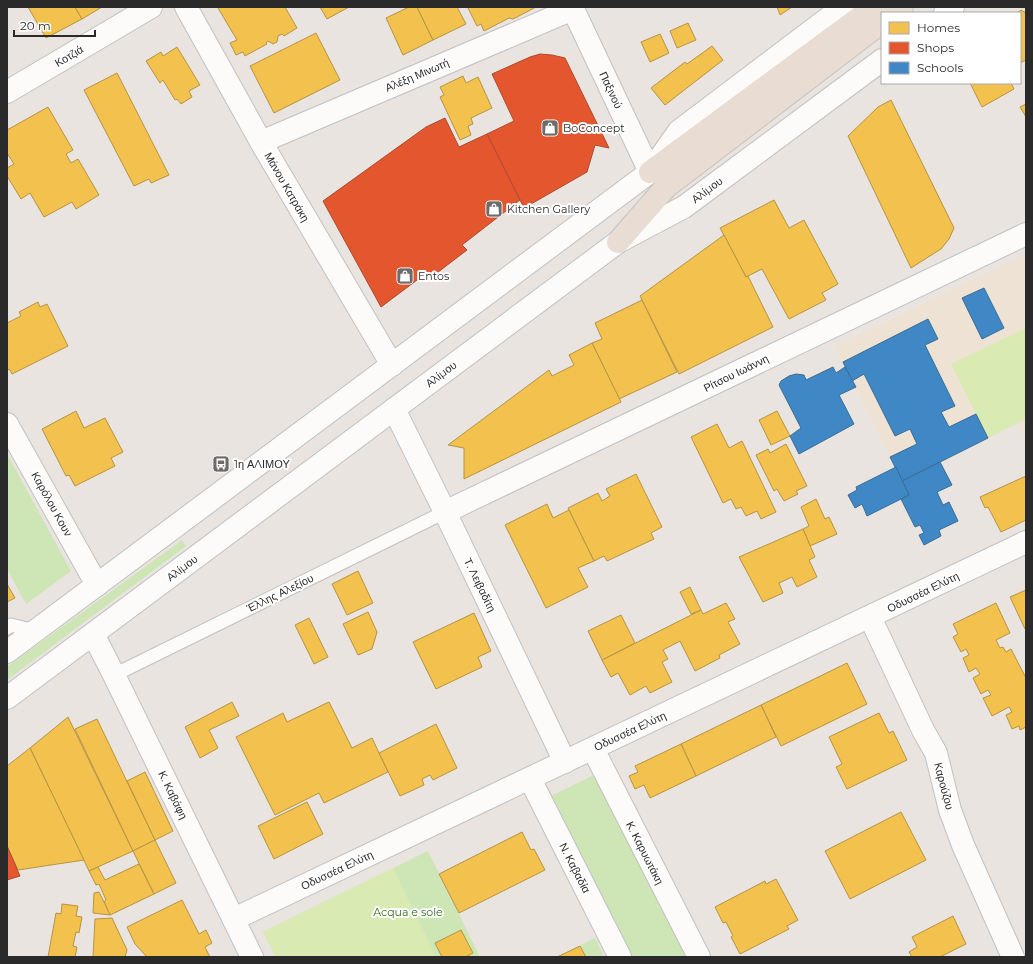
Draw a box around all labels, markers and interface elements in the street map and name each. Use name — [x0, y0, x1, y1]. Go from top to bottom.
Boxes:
scale bar — [14, 12, 95, 38]
legend — [881, 12, 1021, 84]
text: 20 m — [20, 18, 51, 33]
text: Homes — [917, 20, 960, 35]
text: Shops — [917, 40, 954, 55]
street label: Κοτζιά — [52, 42, 86, 70]
street label: Αλέξη Μινωτή — [383, 55, 451, 95]
text: Schools — [917, 60, 963, 75]
street label: Παξινού — [596, 69, 626, 111]
shop icon: BoConcept — [540, 118, 560, 138]
place label: BoConcept — [563, 121, 625, 135]
street label: Μάνου Κατράκη — [261, 150, 313, 224]
street label: Αλίμου — [689, 174, 725, 206]
shop icon: Kitchen Gallery — [484, 199, 504, 219]
place label: Kitchen Gallery — [507, 202, 590, 216]
shop icon: Entos — [395, 266, 415, 286]
place label: Entos — [418, 269, 450, 283]
street label: Ρίτσου Ιωάννη — [701, 351, 771, 395]
street label: Αλίμου — [423, 358, 459, 390]
bus stop icon: 1η ΑΛΙΜΟΥ — [211, 454, 231, 474]
place label: 1η ΑΛΙΜΟΥ — [234, 457, 290, 471]
street label: Καρόλου Κουν — [28, 469, 76, 539]
street label: Αλίμου — [164, 552, 200, 584]
street label: Τ. Λειβαδίτη — [461, 556, 499, 614]
street label: Οδυσσέα Ελύτη — [885, 569, 961, 615]
street label: Έλλης Αλεξίου — [243, 571, 316, 616]
street label: Οδυσσέα Ελύτη — [592, 708, 668, 754]
street label: Καρούζου — [931, 761, 957, 811]
street label: Κ. Καβάφη — [155, 769, 191, 821]
street label: Κ. Καρυωτάκη — [623, 819, 667, 887]
street label: Ν. Καβαδία — [556, 841, 594, 896]
street label: Οδυσσέα Ελύτη — [299, 847, 375, 893]
park label: Acqua e sole — [373, 905, 443, 919]

